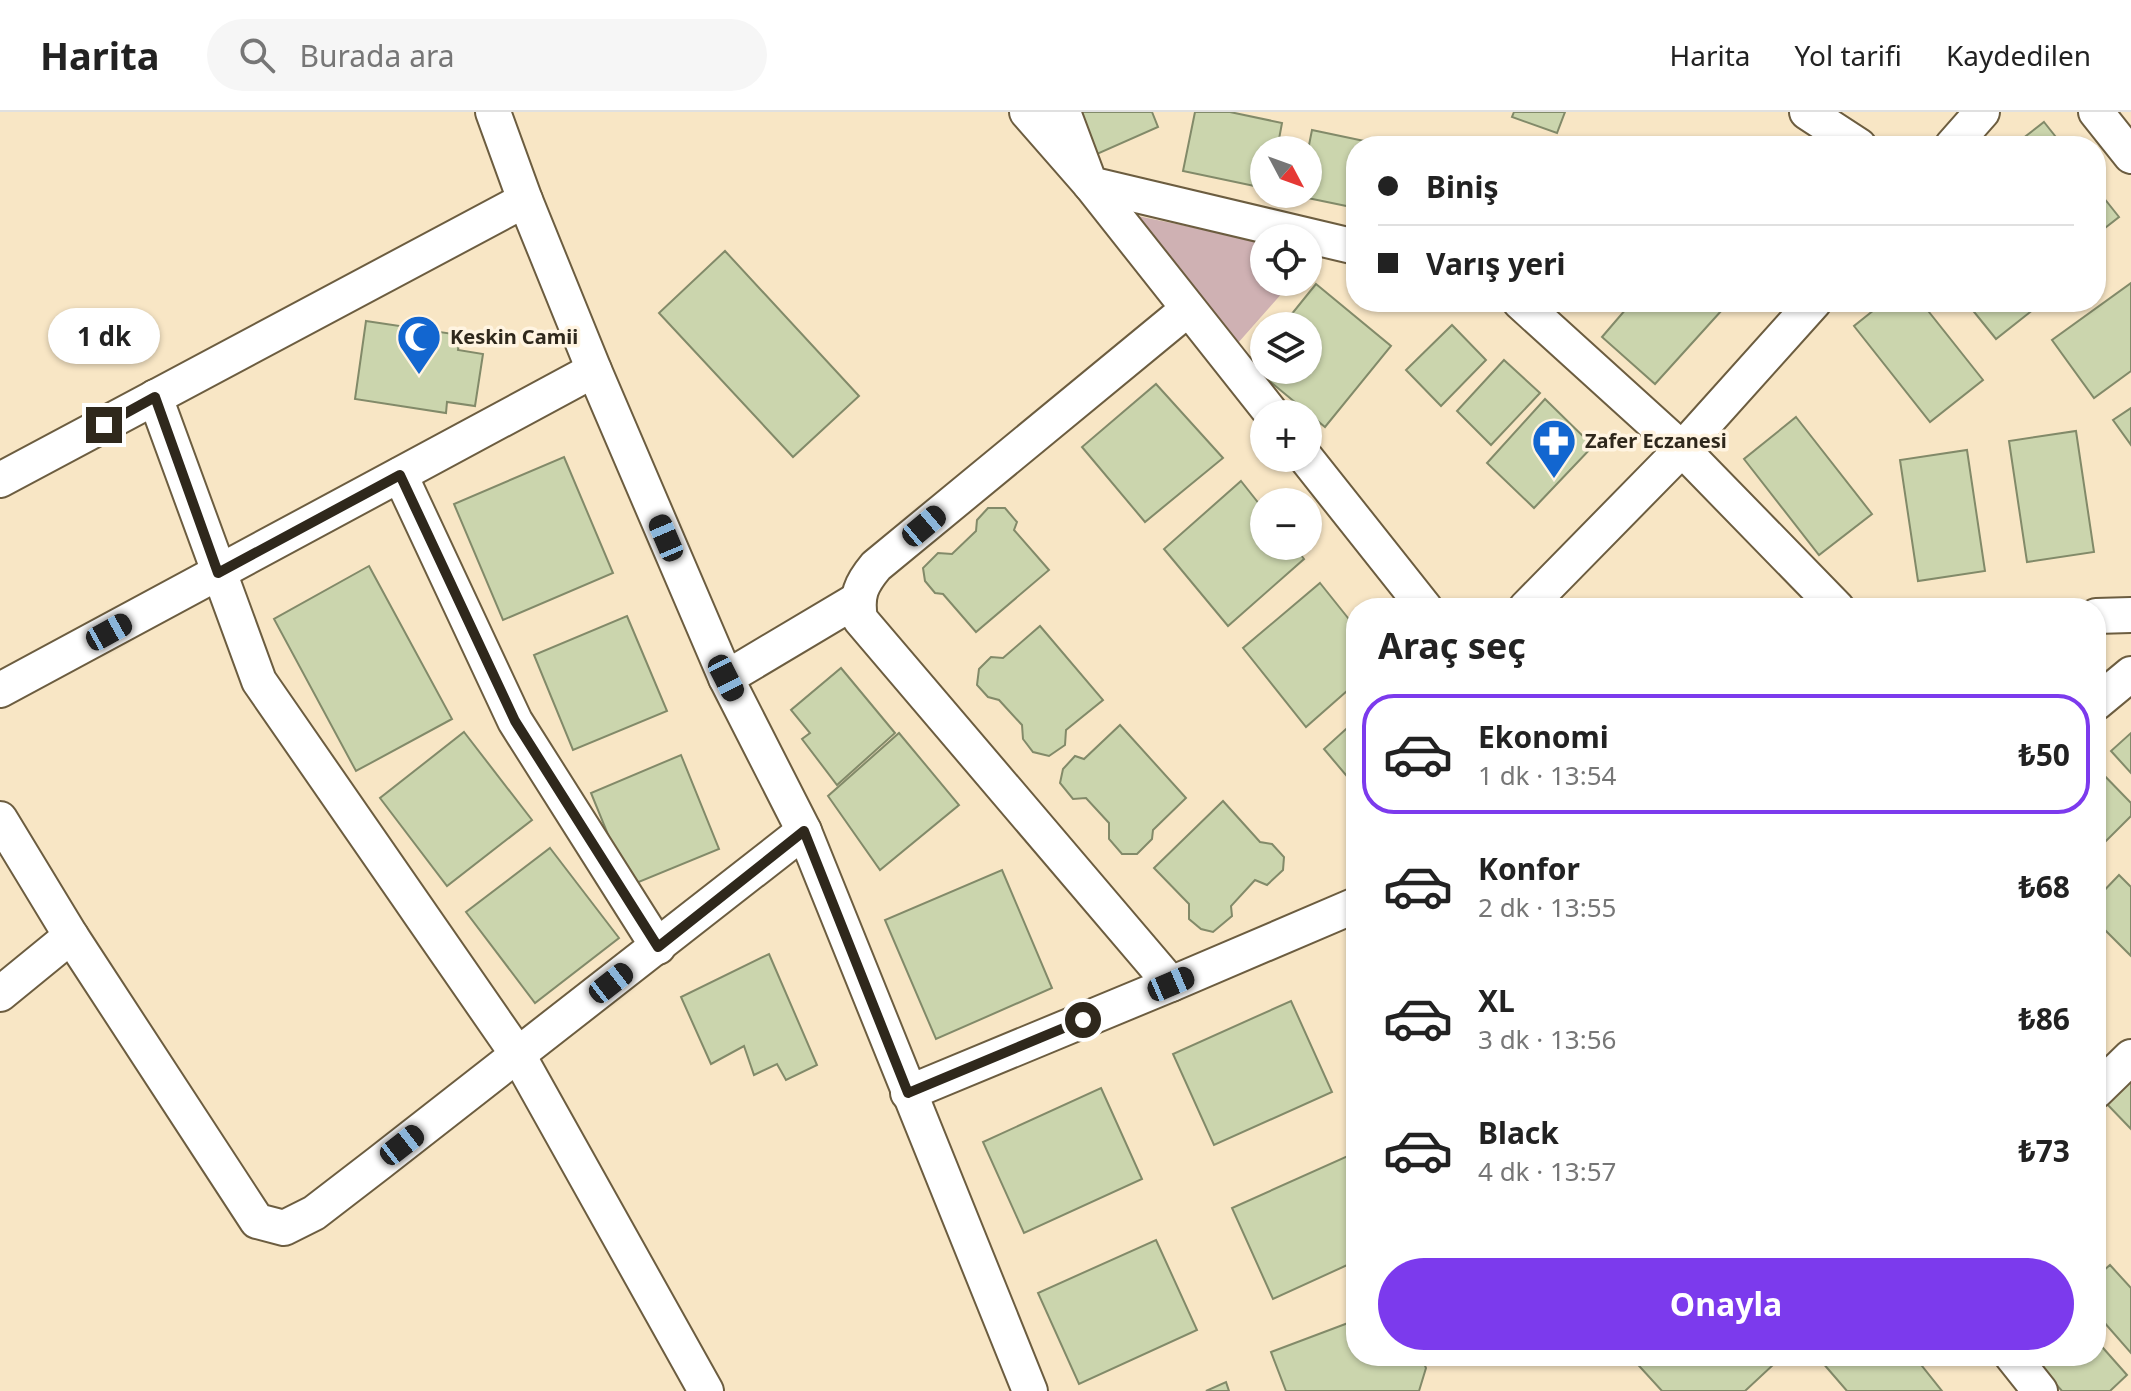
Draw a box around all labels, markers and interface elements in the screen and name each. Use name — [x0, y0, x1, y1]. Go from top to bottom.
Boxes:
search box — [207, 19, 767, 91]
text: Harita — [40, 29, 159, 81]
icon: search — [235, 33, 279, 77]
text: Burada ara — [299, 35, 455, 76]
text: Harita — [1669, 36, 1751, 74]
text: Yol tarifi — [1795, 36, 1902, 74]
text: Kaydedilen — [1946, 36, 2091, 74]
north arrow — [1250, 136, 1322, 208]
map controls — [1250, 136, 1322, 560]
text: Biniş — [1426, 166, 1498, 207]
button: locate — [1250, 224, 1322, 296]
text: Varış yeri — [1426, 243, 1566, 284]
callout: 1 dk — [48, 309, 160, 365]
button: layers — [1250, 312, 1322, 384]
mosque icon: Keskin Camii — [395, 313, 443, 376]
text: 1 dk — [77, 318, 131, 354]
place label: Keskin Camii — [450, 323, 578, 350]
button: + — [1250, 400, 1322, 472]
route end — [86, 407, 122, 443]
pharmacy icon: Zafer Eczanesi — [1530, 417, 1578, 480]
place label: Zafer Eczanesi — [1585, 427, 1727, 454]
button: − — [1250, 488, 1322, 560]
car — [898, 501, 950, 551]
car — [646, 511, 686, 565]
car — [82, 610, 136, 654]
text: Araç seç — [1378, 621, 1526, 670]
car — [704, 651, 748, 705]
text: Ekonomi — [1478, 716, 1609, 757]
icon: car — [1382, 718, 1454, 790]
text: ₺50 — [2019, 734, 2070, 775]
text: 1 dk · 13:54 — [1478, 757, 1616, 793]
text: Konfor — [1478, 848, 1580, 889]
icon: car — [1382, 850, 1454, 922]
text: ₺68 — [2019, 866, 2070, 907]
text: 2 dk · 13:55 — [1478, 889, 1616, 925]
car — [585, 959, 637, 1007]
car — [1144, 964, 1198, 1004]
text: XL — [1478, 980, 1515, 1021]
icon: car — [1382, 982, 1454, 1054]
text: ₺86 — [2019, 998, 2070, 1039]
route start — [1065, 1002, 1101, 1038]
text: 3 dk · 13:56 — [1478, 1021, 1616, 1057]
text: Black — [1478, 1112, 1559, 1153]
icon: car — [1382, 1114, 1454, 1186]
car — [376, 1121, 428, 1169]
text: ₺73 — [2019, 1130, 2070, 1171]
text: 4 dk · 13:57 — [1478, 1153, 1616, 1189]
button: Onayla — [1378, 1258, 2074, 1350]

